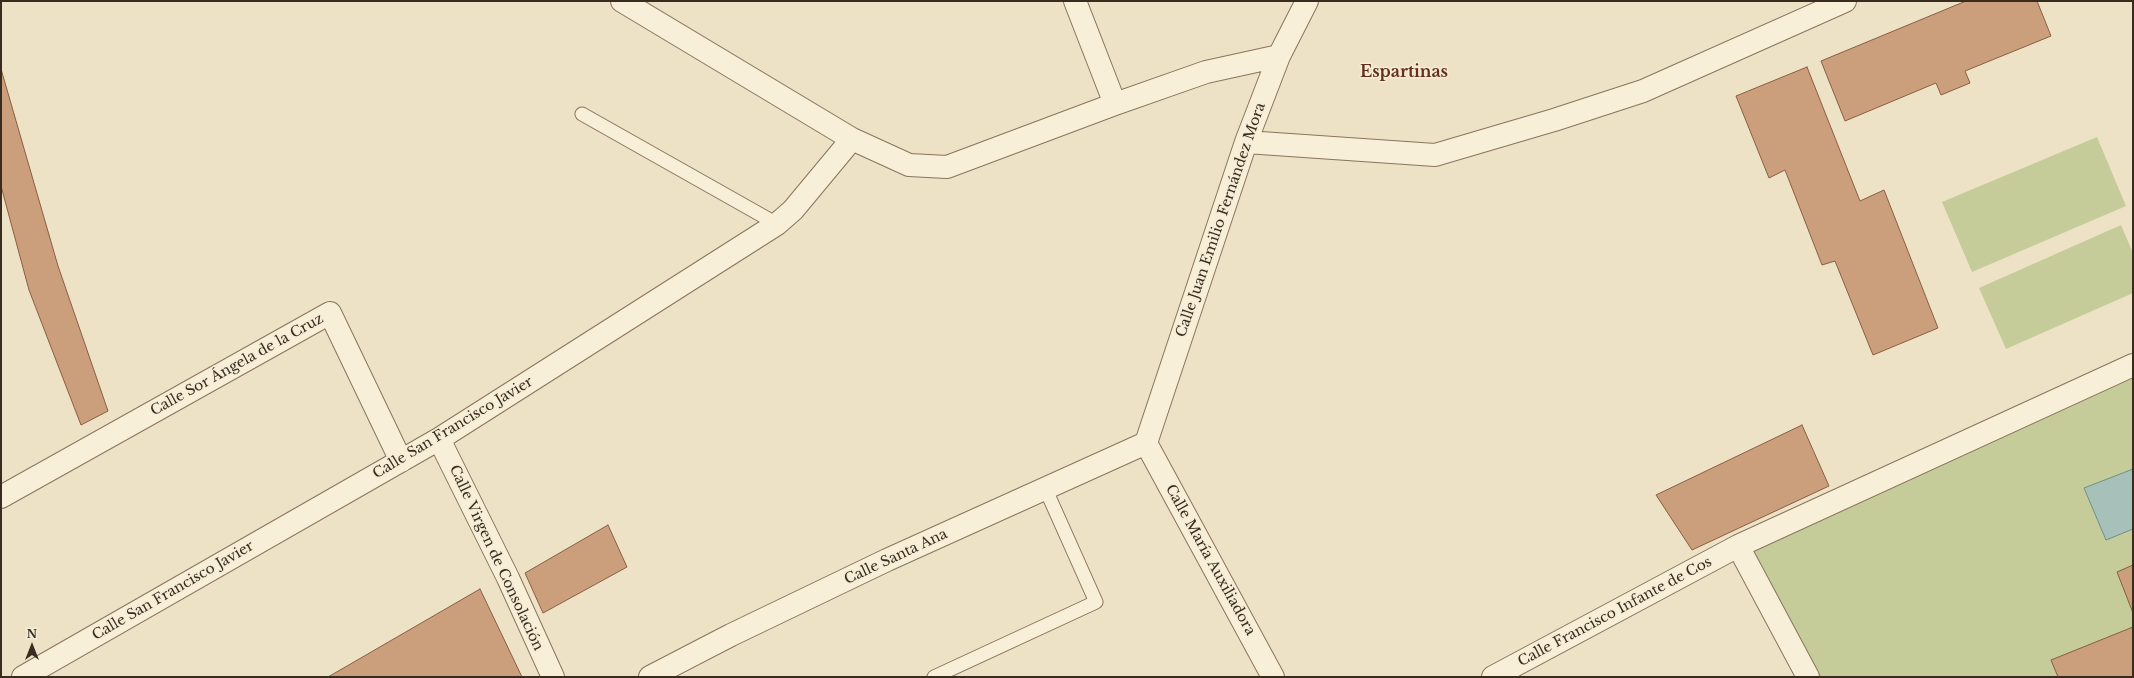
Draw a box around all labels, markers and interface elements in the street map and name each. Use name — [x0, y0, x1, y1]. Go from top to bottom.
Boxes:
district label: Espartinas — [1360, 62, 1448, 82]
street label: Calle Juan Emilio Fernández Mora — [1173, 101, 1269, 339]
street label: Calle Sor Ángela de la Cruz — [148, 310, 326, 420]
street label: Calle San Francisco Javier — [370, 373, 536, 483]
street label: Calle Virgen de Consolación — [446, 463, 546, 653]
street label: Calle María Auxiliadora — [1161, 482, 1259, 638]
street label: Calle Santa Ana — [842, 526, 950, 588]
street label: Calle San Francisco Javier — [89, 538, 257, 644]
street label: Calle Francisco Infante de Cos — [1515, 554, 1715, 670]
north arrow — [12, 626, 52, 666]
text: N — [27, 627, 37, 641]

